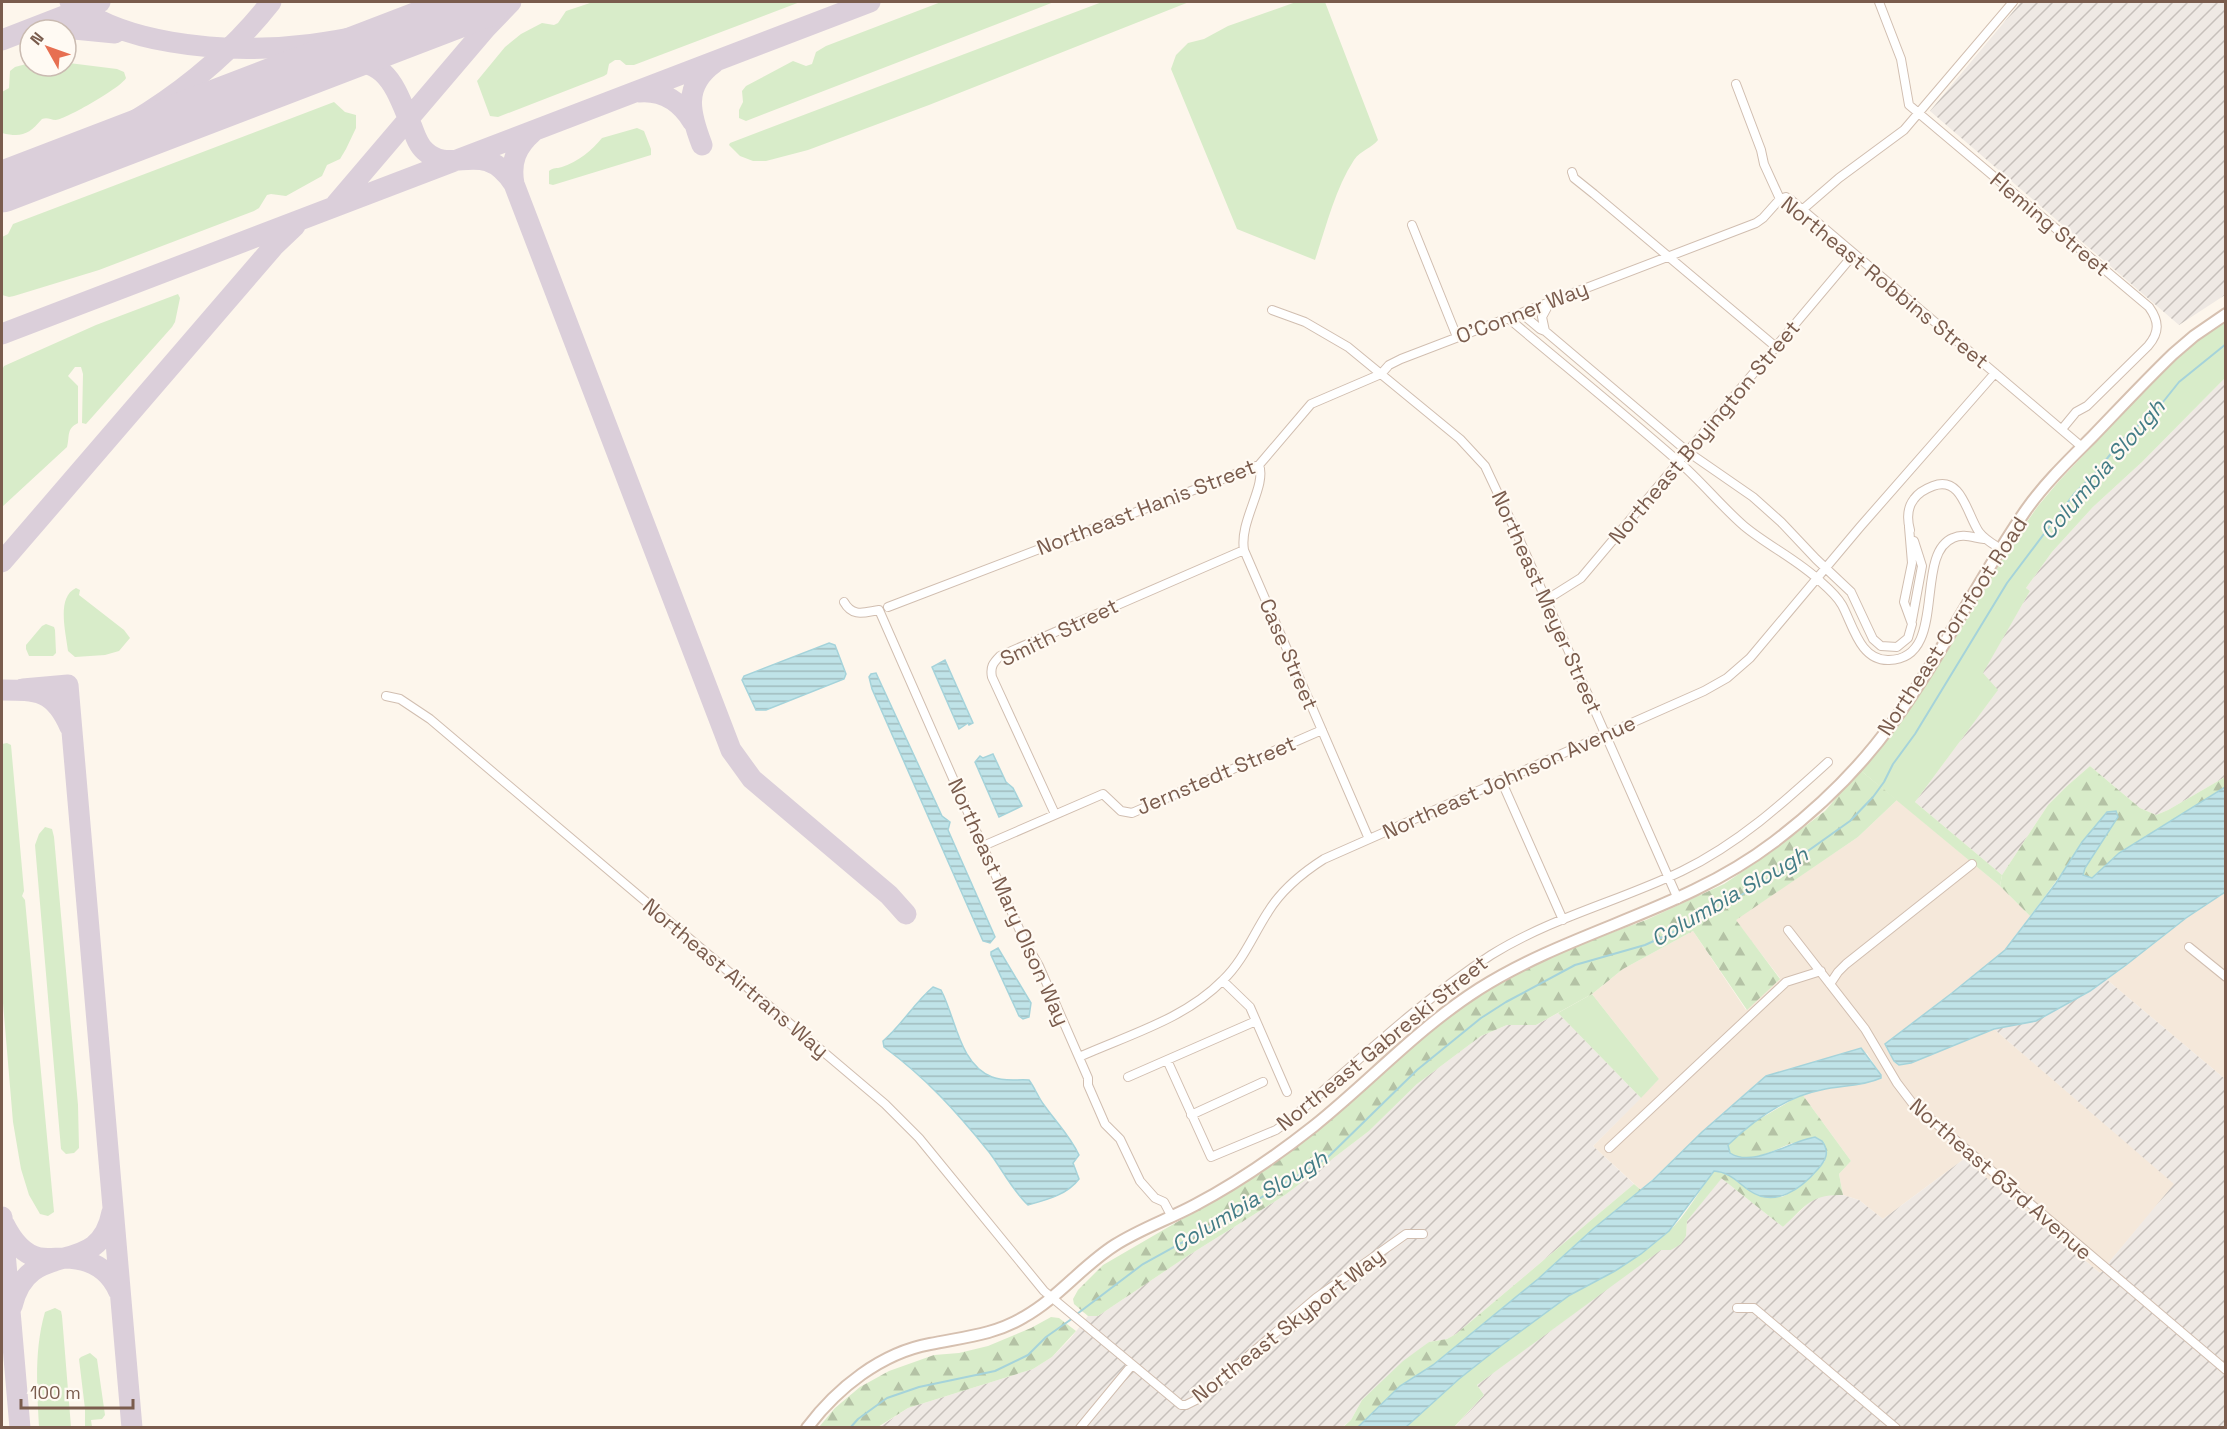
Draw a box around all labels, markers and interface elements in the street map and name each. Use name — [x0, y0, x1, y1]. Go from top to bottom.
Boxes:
north arrow — [18, 18, 78, 78]
text: N — [25, 28, 48, 50]
street label: Fleming Street — [1985, 166, 2115, 282]
street label: Northeast Robbins Street — [1776, 190, 1994, 374]
street label: O'Conner Way — [1452, 274, 1592, 350]
street label: Northeast Boyington Street — [1603, 315, 1805, 549]
water label: Columbia Slough — [2033, 393, 2171, 545]
street label: Northeast Hanis Street — [1033, 453, 1259, 561]
street label: Northeast Meyer Street — [1486, 486, 1608, 718]
street label: Northeast Cornfoot Road — [1871, 511, 2033, 741]
street label: Smith Street — [995, 592, 1123, 672]
street label: Case Street — [1253, 594, 1325, 714]
street label: Northeast Johnson Avenue — [1378, 709, 1640, 845]
street label: Jernstedt Street — [1132, 729, 1300, 821]
street label: Northeast Mary Olson Way — [942, 774, 1076, 1030]
water label: Columbia Slough — [1645, 839, 1813, 952]
street label: Northeast Airtrans Way — [637, 892, 835, 1064]
street label: Northeast Gabreski Street — [1271, 949, 1493, 1137]
street label: Northeast 63rd Avenue — [1904, 1092, 2098, 1266]
water label: Columbia Slough — [1166, 1143, 1332, 1259]
street label: Northeast Skyport Way — [1186, 1241, 1390, 1409]
scale bar — [21, 1372, 134, 1410]
text: 100 m — [30, 1381, 81, 1404]

